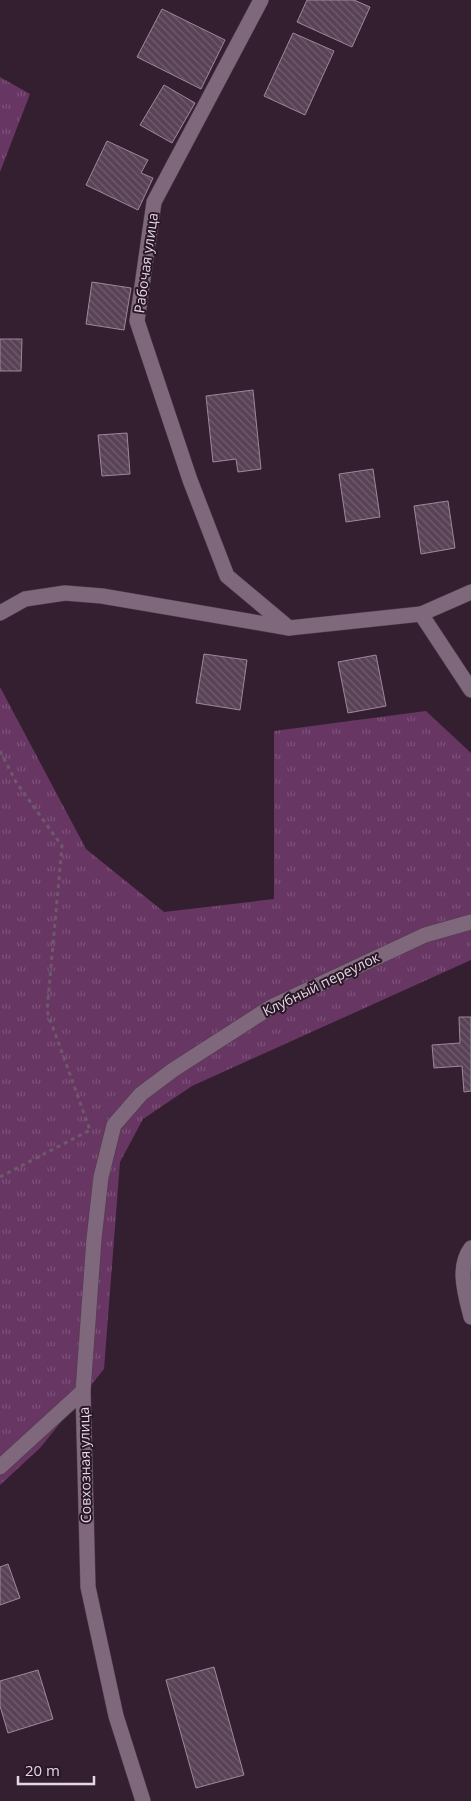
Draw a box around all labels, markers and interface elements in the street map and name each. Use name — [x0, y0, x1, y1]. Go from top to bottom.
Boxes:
street label: Рабочая улица — [129, 212, 162, 314]
street label: Клубный переулок — [259, 947, 383, 1020]
street label: Совхозная улица — [74, 1407, 95, 1523]
scale bar — [18, 1754, 94, 1786]
text: 20 m — [25, 1760, 60, 1780]

